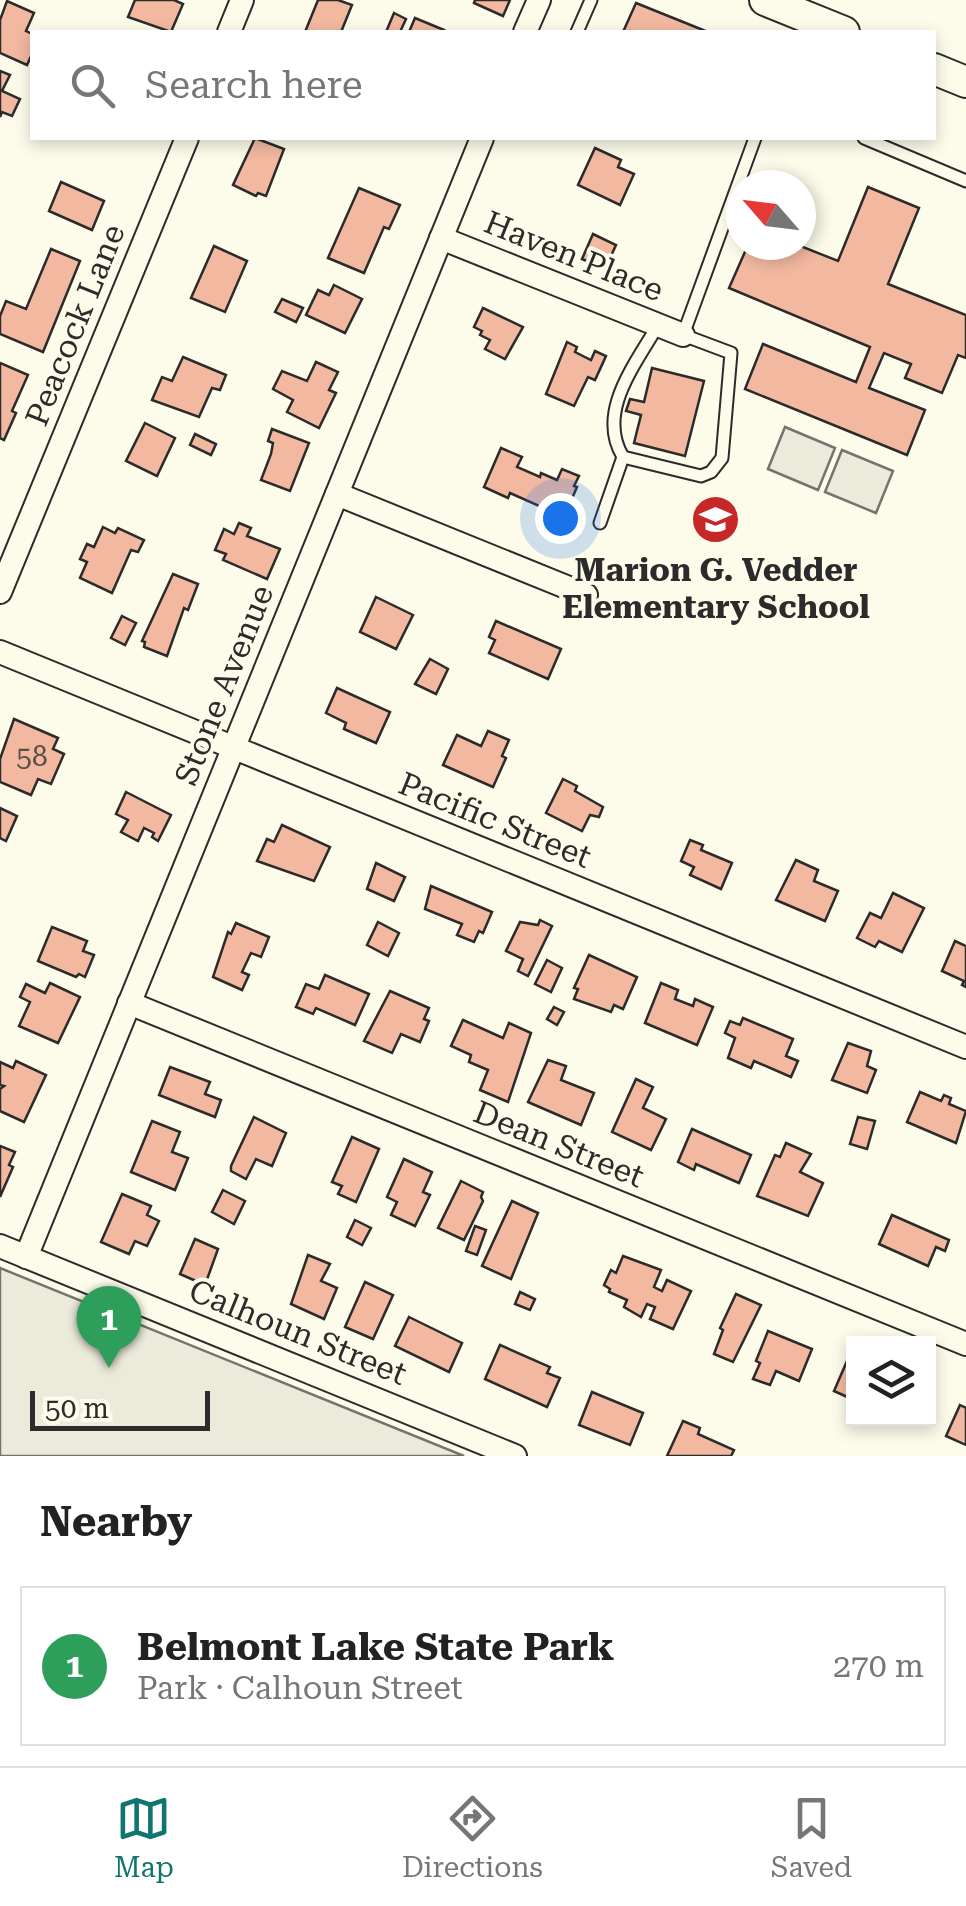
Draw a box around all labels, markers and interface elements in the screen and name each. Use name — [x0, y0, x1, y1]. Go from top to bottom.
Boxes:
search box — [30, 30, 936, 140]
icon: search — [65, 58, 120, 113]
text: Search here — [145, 63, 363, 107]
north arrow — [726, 170, 816, 260]
street label: Haven Place — [479, 203, 669, 309]
street label: Peacock Lane — [17, 219, 133, 431]
your location — [535, 493, 586, 544]
school or university icon: Marion G. Vedder Elementary School — [690, 494, 742, 546]
place label: Marion G. Vedder Elementary School — [562, 551, 870, 626]
street label: Stone Avenue — [167, 580, 281, 790]
house number: 58 — [16, 740, 48, 773]
street label: Pacific Street — [393, 764, 597, 876]
street label: Dean Street — [468, 1093, 650, 1195]
street label: Calhoun Street — [184, 1271, 412, 1393]
pin: 1 — [76, 1286, 142, 1368]
map controls — [846, 1336, 936, 1426]
button: layers — [846, 1336, 936, 1426]
scale bar — [30, 1386, 210, 1430]
text: 50 m — [45, 1392, 109, 1425]
text: Nearby — [40, 1497, 192, 1546]
text: Belmont Lake State Park — [137, 1625, 614, 1669]
text: 1 — [66, 1647, 83, 1685]
text: 270 m — [833, 1647, 924, 1685]
text: Park · Calhoun Street — [137, 1669, 463, 1707]
tab: Map — [114, 1791, 174, 1884]
tab: Directions — [402, 1791, 543, 1884]
tab: Saved — [771, 1791, 852, 1884]

